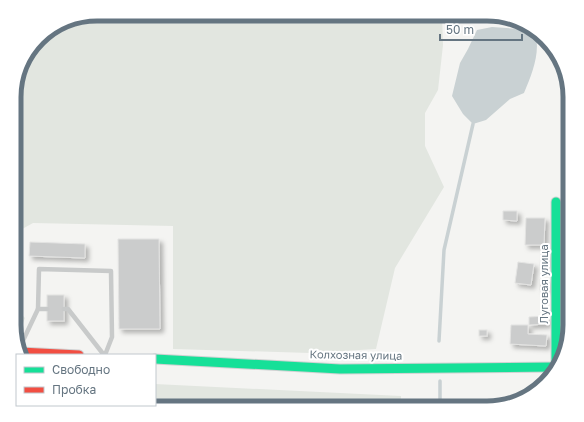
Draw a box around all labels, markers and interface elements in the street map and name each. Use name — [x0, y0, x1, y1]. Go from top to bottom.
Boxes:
scale bar — [440, 16, 522, 42]
text: 50 m — [446, 22, 474, 37]
street label: Луговая улица — [537, 244, 550, 324]
street label: Колхозная улица — [310, 347, 403, 362]
legend — [16, 354, 156, 406]
text: Свободно — [52, 362, 110, 377]
text: Пробка — [52, 382, 96, 397]

